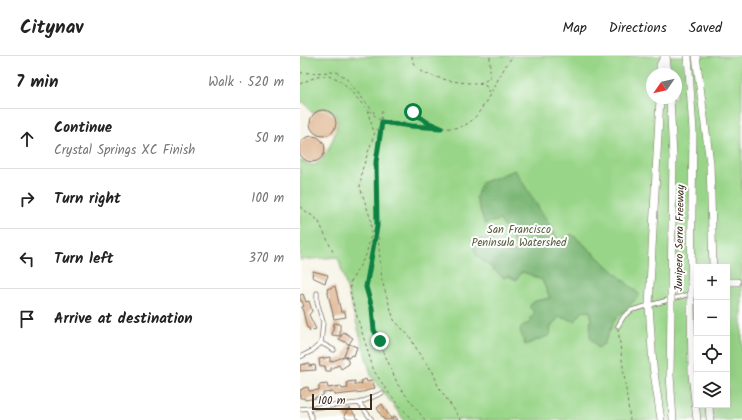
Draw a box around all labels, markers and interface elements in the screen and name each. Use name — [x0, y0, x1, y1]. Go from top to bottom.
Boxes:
text: Citynav — [20, 13, 83, 43]
text: Map — [562, 17, 587, 39]
text: Directions — [609, 17, 667, 39]
text: Saved — [689, 17, 722, 39]
north arrow — [646, 68, 682, 104]
text: 7 min — [16, 69, 58, 96]
text: Walk · 520 m — [208, 72, 284, 93]
route start — [404, 103, 422, 121]
text: Continue — [54, 116, 112, 140]
icon: ahead — [16, 128, 38, 150]
text: 50 m — [255, 128, 284, 149]
text: Crystal Springs XC Finish — [54, 140, 195, 161]
street label: Junipero Serra Freeway — [670, 184, 690, 292]
text: Turn right — [54, 187, 121, 211]
icon: right — [16, 188, 38, 210]
text: 100 m — [251, 188, 284, 209]
park label: San Francisco Peninsula Watershed — [471, 221, 567, 252]
text: Turn left — [54, 247, 114, 271]
icon: left — [16, 248, 38, 270]
text: 370 m — [249, 248, 284, 269]
map controls — [694, 264, 730, 408]
button: + — [694, 264, 730, 300]
button: − — [694, 300, 730, 336]
text: Arrive at destination — [54, 307, 193, 331]
icon: arrive — [16, 308, 38, 330]
route end — [371, 332, 389, 350]
button: locate — [694, 336, 730, 372]
button: layers — [694, 372, 730, 408]
scale bar — [312, 392, 372, 411]
text: 100 m — [318, 392, 346, 410]

